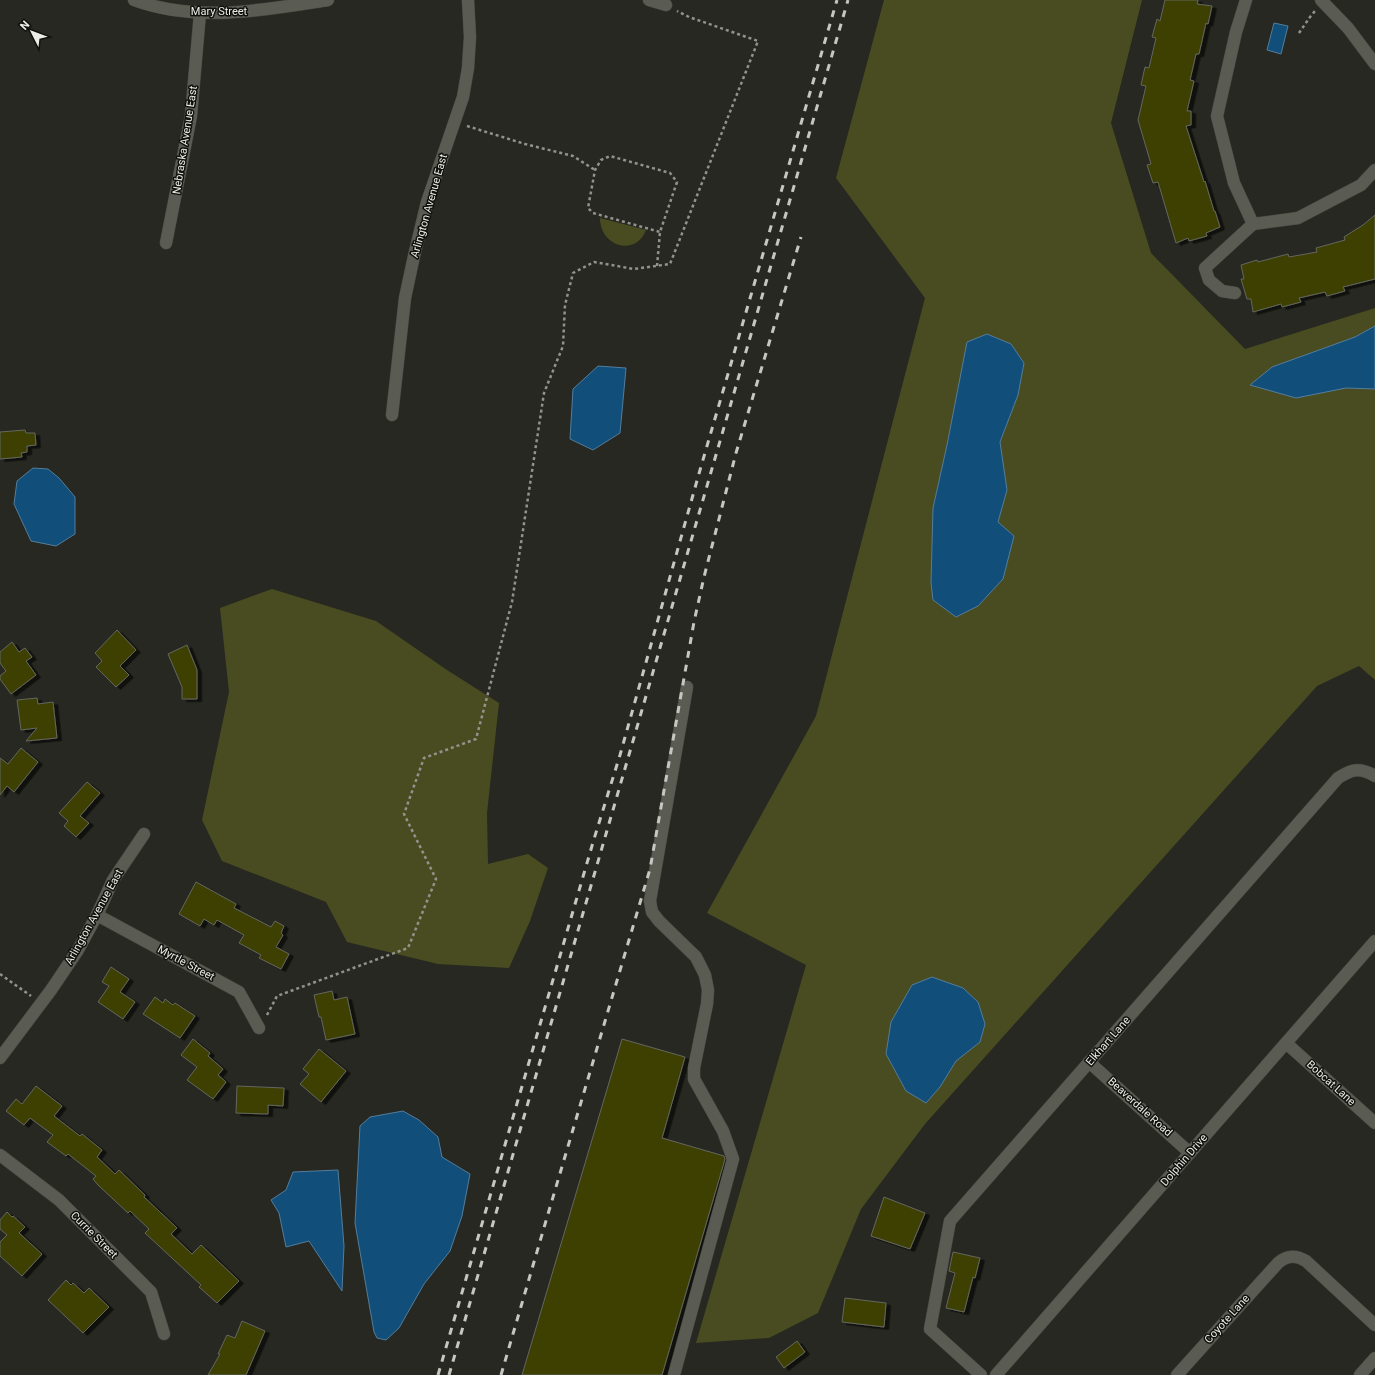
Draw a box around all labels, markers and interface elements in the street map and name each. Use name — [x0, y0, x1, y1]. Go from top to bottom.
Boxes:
street label: Mary Street — [191, 5, 248, 18]
north arrow — [12, 12, 52, 52]
text: N — [18, 18, 33, 33]
street label: Nebraska Avenue East — [170, 84, 200, 195]
street label: Arlington Avenue East — [408, 152, 450, 259]
street label: Arlington Avenue East — [62, 867, 126, 967]
street label: Myrtle Street — [155, 943, 217, 984]
street label: Elkhart Lane — [1083, 1014, 1133, 1068]
street label: Bobcat Lane — [1304, 1058, 1358, 1108]
street label: Beaverdale Road — [1105, 1075, 1175, 1139]
street label: Dolphin Drive — [1158, 1131, 1210, 1189]
street label: Currie Street — [68, 1209, 120, 1261]
street label: Coyote Lane — [1202, 1292, 1252, 1346]

